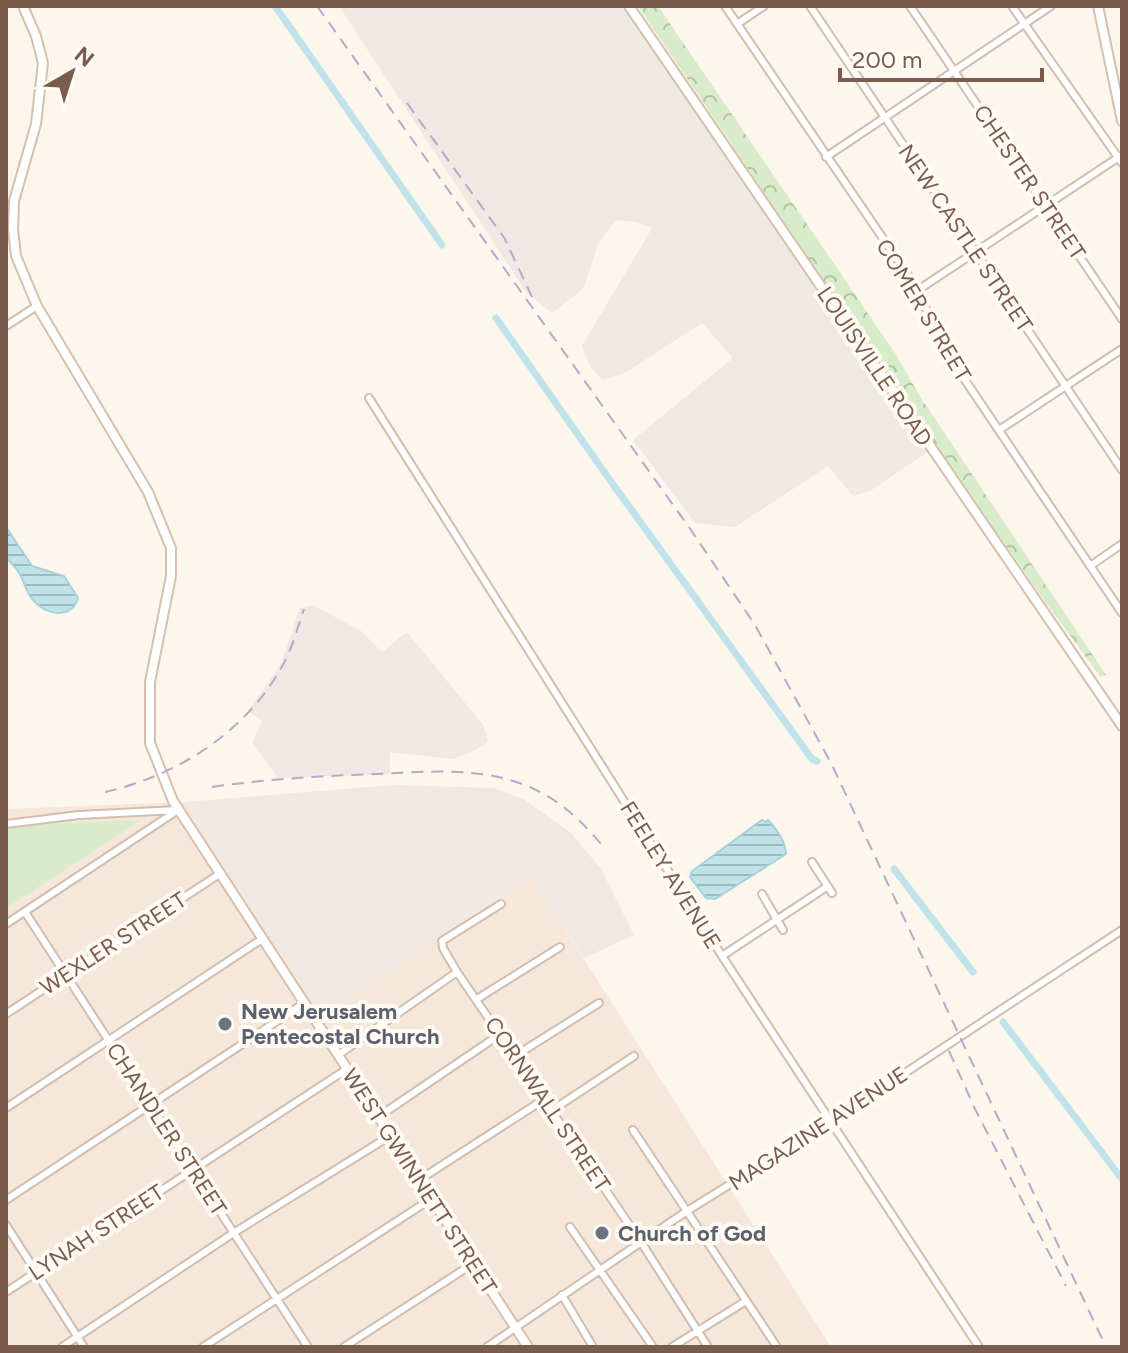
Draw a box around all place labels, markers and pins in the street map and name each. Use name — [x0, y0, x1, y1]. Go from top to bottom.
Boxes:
place label: New Jerusalem Pentecostal Church — [241, 998, 440, 1050]
marker: New Jerusalem Pentecostal Church — [216, 1015, 234, 1033]
place label: Church of God — [618, 1220, 766, 1247]
marker: Church of God — [593, 1224, 611, 1242]

